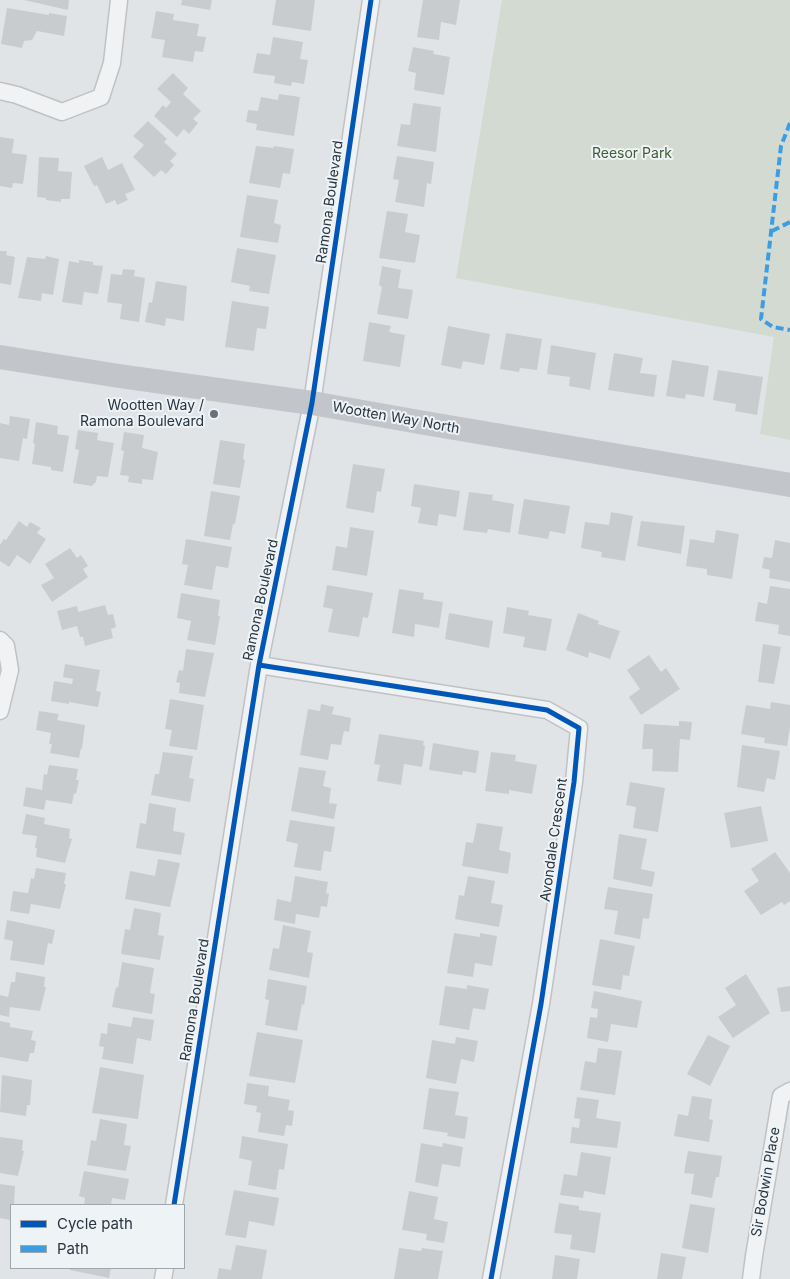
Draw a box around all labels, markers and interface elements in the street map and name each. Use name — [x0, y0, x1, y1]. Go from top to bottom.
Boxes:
street label: Ramona Boulevard — [313, 139, 347, 265]
park label: Reesor Park — [592, 146, 672, 162]
place label: Wootten Way / Ramona Boulevard — [80, 398, 204, 431]
street label: Wootten Way North — [331, 399, 461, 437]
marker: Wootten Way / Ramona Boulevard — [208, 408, 220, 420]
street label: Ramona Boulevard — [240, 538, 282, 662]
street label: Avondale Crescent — [537, 777, 571, 903]
street label: Ramona Boulevard — [177, 937, 213, 1063]
street label: Sir Bodwin Place — [748, 1126, 784, 1238]
legend — [10, 1204, 185, 1269]
text: Cycle path — [57, 1214, 133, 1233]
text: Path — [57, 1239, 89, 1258]

